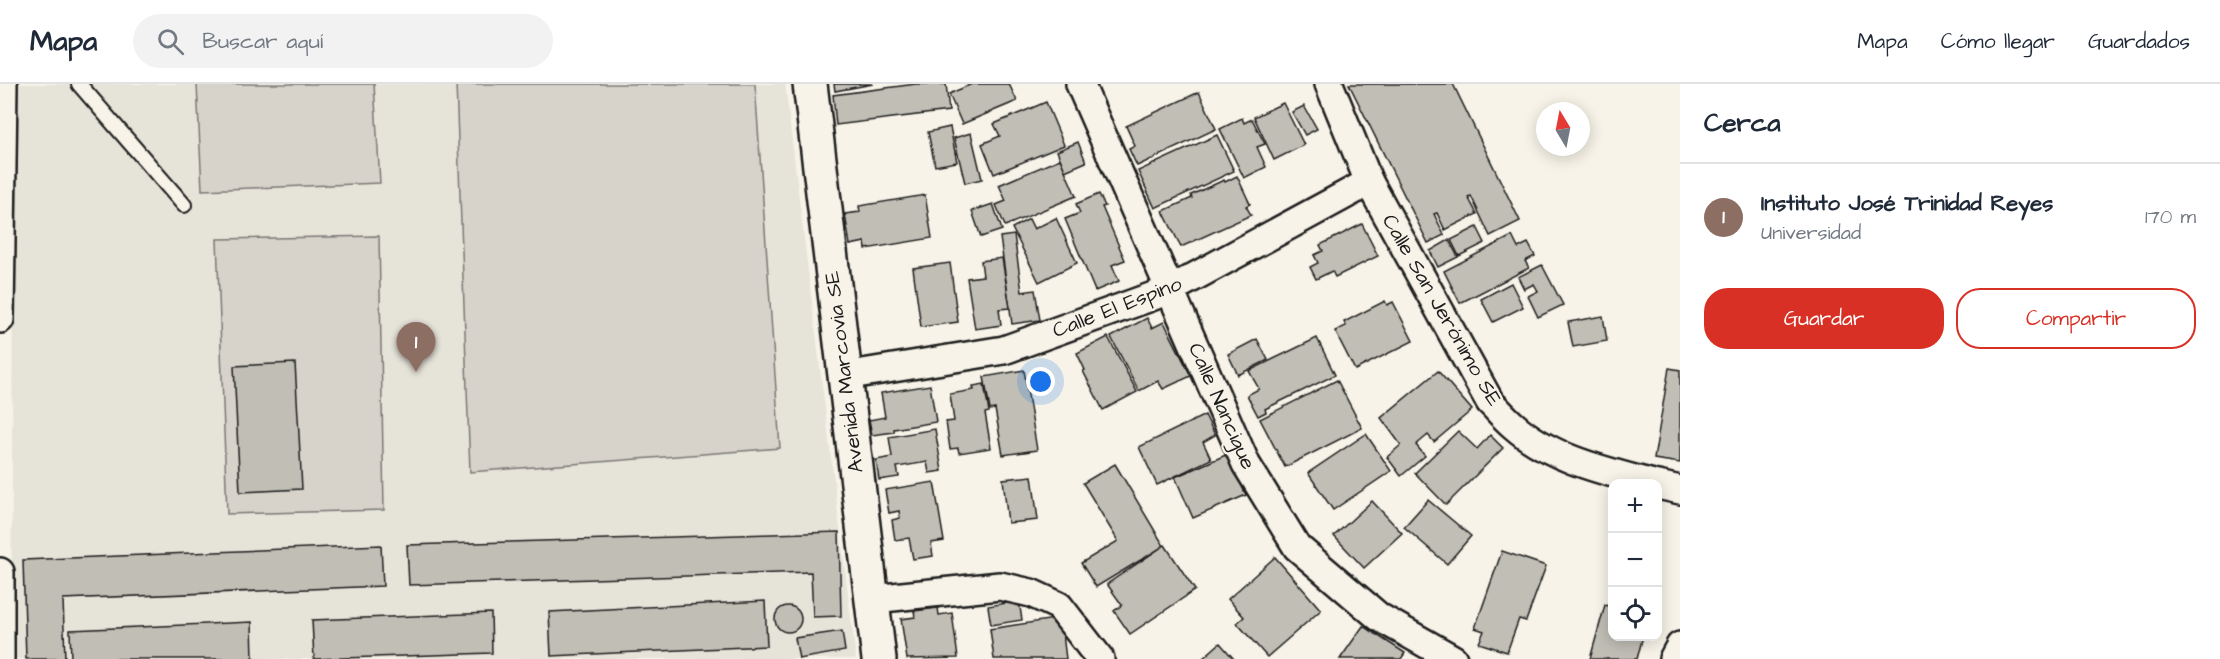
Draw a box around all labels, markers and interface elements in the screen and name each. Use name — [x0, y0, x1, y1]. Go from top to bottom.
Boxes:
search box — [133, 14, 553, 68]
text: Mapa — [30, 22, 97, 61]
icon: search — [154, 25, 187, 58]
text: Buscar aquí — [202, 26, 323, 57]
text: Mapa — [1857, 27, 1908, 56]
text: Cómo llegar — [1941, 27, 2055, 56]
text: Guardados — [2088, 27, 2190, 56]
north arrow — [1536, 102, 1590, 156]
text: Cerca — [1704, 105, 1781, 141]
text: Instituto José Trinidad Reyes — [1761, 188, 2053, 219]
text: 1 — [1722, 203, 1725, 231]
text: 170 m — [2145, 203, 2196, 231]
street label: Calle San Jerónimo SE — [1375, 209, 1509, 412]
text: Universidad — [1761, 219, 1861, 247]
street label: Avenida Marcovia SE — [817, 269, 871, 475]
street label: Calle El Espino — [1048, 269, 1186, 346]
button: Guardar — [1704, 288, 1944, 349]
button: Compartir — [1956, 288, 2196, 349]
pin: 1 — [396, 322, 436, 372]
street label: Calle Nancigue — [1179, 338, 1263, 475]
your location — [1026, 367, 1055, 396]
map controls — [1608, 479, 1662, 641]
button: + — [1608, 479, 1662, 533]
button: − — [1608, 533, 1662, 587]
button: locate — [1608, 587, 1662, 641]

